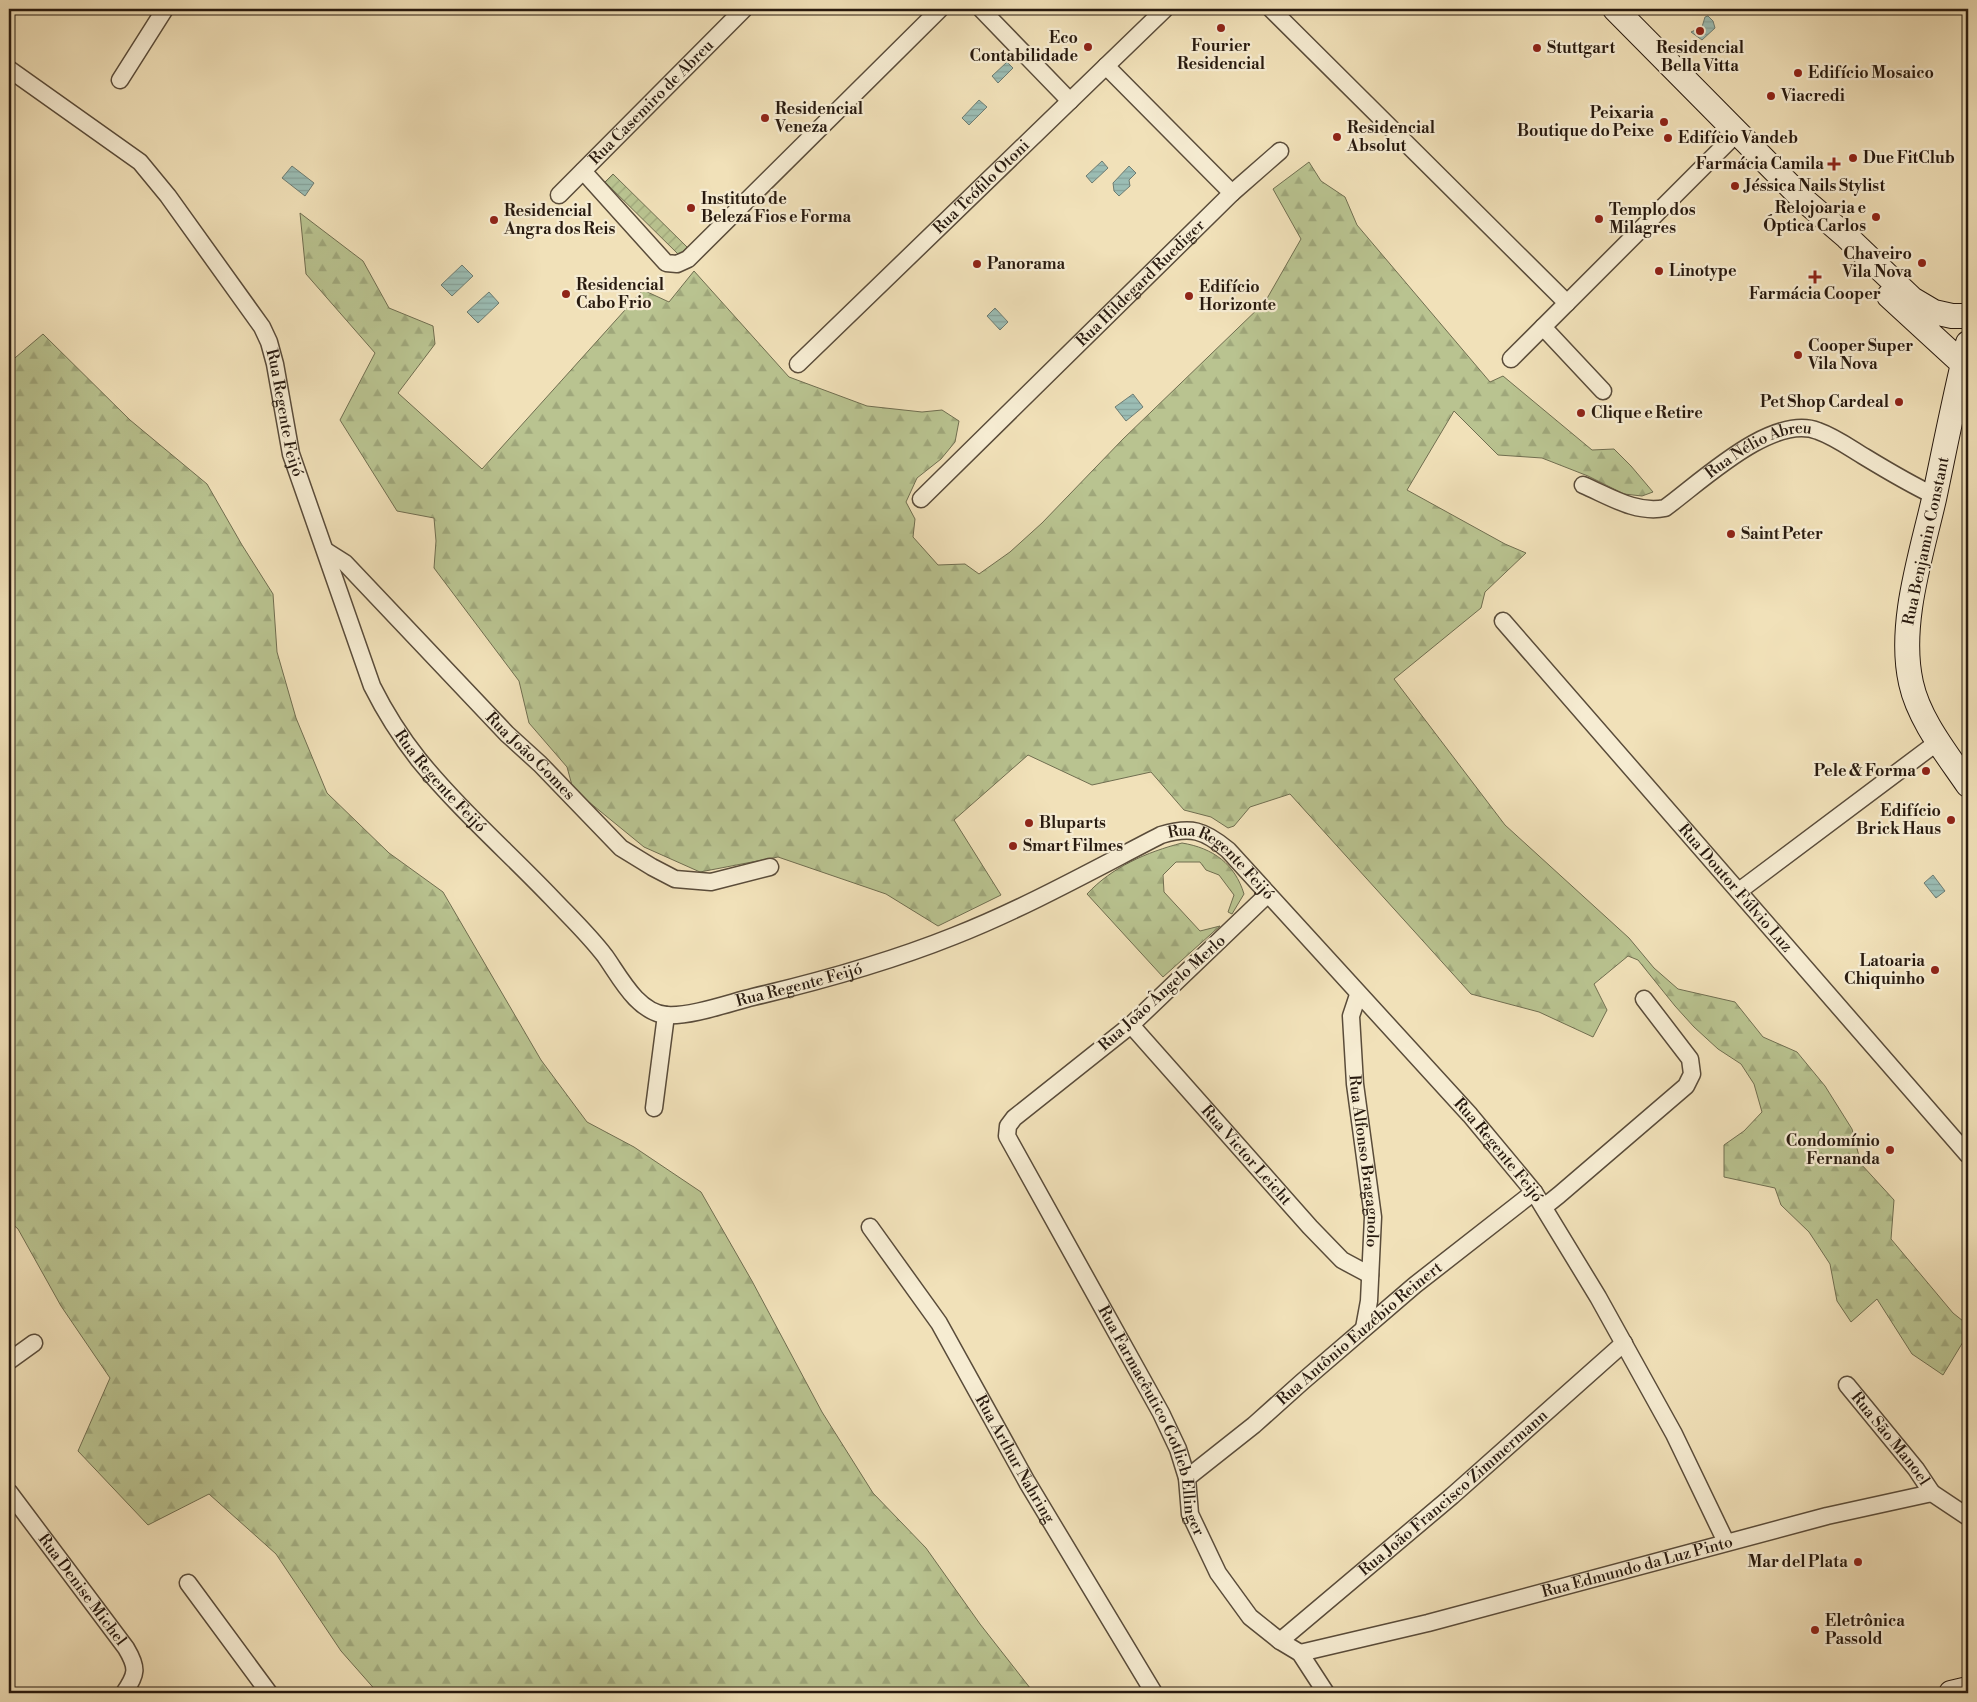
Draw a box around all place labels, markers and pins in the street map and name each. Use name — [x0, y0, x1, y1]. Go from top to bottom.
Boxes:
marker: Fourier Residencial — [1215, 22, 1227, 34]
marker: Residencial Bella Vitta — [1694, 25, 1706, 37]
place label: Eco Contabilidade — [970, 28, 1078, 66]
place label: Fourier Residencial — [1177, 36, 1266, 74]
place label: Stuttgart — [1547, 38, 1615, 58]
place label: Residencial Bella Vitta — [1656, 38, 1745, 76]
marker: Eco Contabilidade — [1082, 41, 1094, 53]
marker: Stuttgart — [1531, 42, 1543, 54]
place label: Edifício Mosaico — [1808, 63, 1934, 83]
marker: Edifício Mosaico — [1792, 67, 1804, 79]
place label: Viacredi — [1780, 86, 1845, 106]
marker: Viacredi — [1765, 90, 1777, 102]
place label: Residencial Veneza — [774, 99, 864, 137]
place label: Peixaria Boutique do Peixe — [1517, 103, 1654, 141]
marker: Residencial Veneza — [759, 112, 771, 124]
marker: Peixaria Boutique do Peixe — [1658, 116, 1670, 128]
place label: Residencial Absolut — [1346, 118, 1436, 156]
place label: Edifício Vandeb — [1678, 128, 1798, 148]
marker: Residencial Absolut — [1331, 131, 1343, 143]
marker: Edifício Vandeb — [1662, 132, 1674, 144]
place label: Due FitClub — [1863, 148, 1955, 168]
marker: Due FitClub — [1847, 152, 1859, 164]
place label: Farmácia Camila — [1696, 154, 1824, 174]
marker: Farmácia Camila — [1828, 158, 1840, 170]
place label: Jéssica Nails Stylist — [1743, 176, 1885, 196]
marker: Jéssica Nails Stylist — [1729, 180, 1741, 192]
place label: Instituto de Beleza Fios e Forma — [701, 189, 851, 227]
place label: Relojoaria e Óptica Carlos — [1763, 198, 1866, 236]
place label: Templo dos Milagres — [1609, 200, 1696, 238]
place label: Residencial Angra dos Reis — [503, 201, 615, 239]
marker: Instituto de Beleza Fios e Forma — [685, 202, 697, 214]
marker: Relojoaria e Óptica Carlos — [1870, 211, 1882, 223]
marker: Templo dos Milagres — [1593, 213, 1605, 225]
marker: Residencial Angra dos Reis — [488, 214, 500, 226]
place label: Chaveiro Vila Nova — [1841, 244, 1912, 282]
place label: Panorama — [987, 254, 1066, 274]
marker: Chaveiro Vila Nova — [1916, 257, 1928, 269]
marker: Panorama — [971, 258, 983, 270]
place label: Linotype — [1669, 261, 1737, 281]
marker: Linotype — [1653, 265, 1665, 277]
marker: Farmácia Cooper — [1809, 271, 1821, 283]
place label: Residencial Cabo Frio — [576, 275, 665, 313]
place label: Edifício Horizonte — [1199, 277, 1277, 315]
place label: Farmácia Cooper — [1749, 284, 1881, 304]
marker: Residencial Cabo Frio — [560, 288, 572, 300]
marker: Edifício Horizonte — [1183, 290, 1195, 302]
place label: Cooper Super Vila Nova — [1807, 336, 1913, 374]
marker: Cooper Super Vila Nova — [1792, 349, 1804, 361]
place label: Pet Shop Cardeal — [1760, 392, 1890, 412]
marker: Pet Shop Cardeal — [1893, 396, 1905, 408]
place label: Clique e Retire — [1591, 403, 1703, 423]
marker: Clique e Retire — [1575, 407, 1587, 419]
place label: Saint Peter — [1741, 524, 1823, 544]
marker: Saint Peter — [1725, 528, 1737, 540]
place label: Pele & Forma — [1814, 761, 1916, 781]
marker: Pele & Forma — [1920, 765, 1932, 777]
place label: Edifício Brick Haus — [1856, 801, 1941, 839]
place label: Bluparts — [1039, 813, 1106, 833]
marker: Edifício Brick Haus — [1945, 814, 1957, 826]
marker: Bluparts — [1023, 817, 1035, 829]
place label: Smart Filmes — [1023, 836, 1123, 856]
marker: Smart Filmes — [1007, 840, 1019, 852]
place label: Latoaria Chiquinho — [1844, 951, 1925, 989]
marker: Latoaria Chiquinho — [1929, 964, 1941, 976]
place label: Condomínio Fernanda — [1786, 1131, 1880, 1169]
marker: Condomínio Fernanda — [1884, 1144, 1896, 1156]
place label: Mar del Plata — [1747, 1552, 1848, 1572]
marker: Mar del Plata — [1852, 1556, 1864, 1568]
place label: Eletrônica Passold — [1825, 1611, 1905, 1649]
marker: Eletrônica Passold — [1809, 1624, 1821, 1636]

